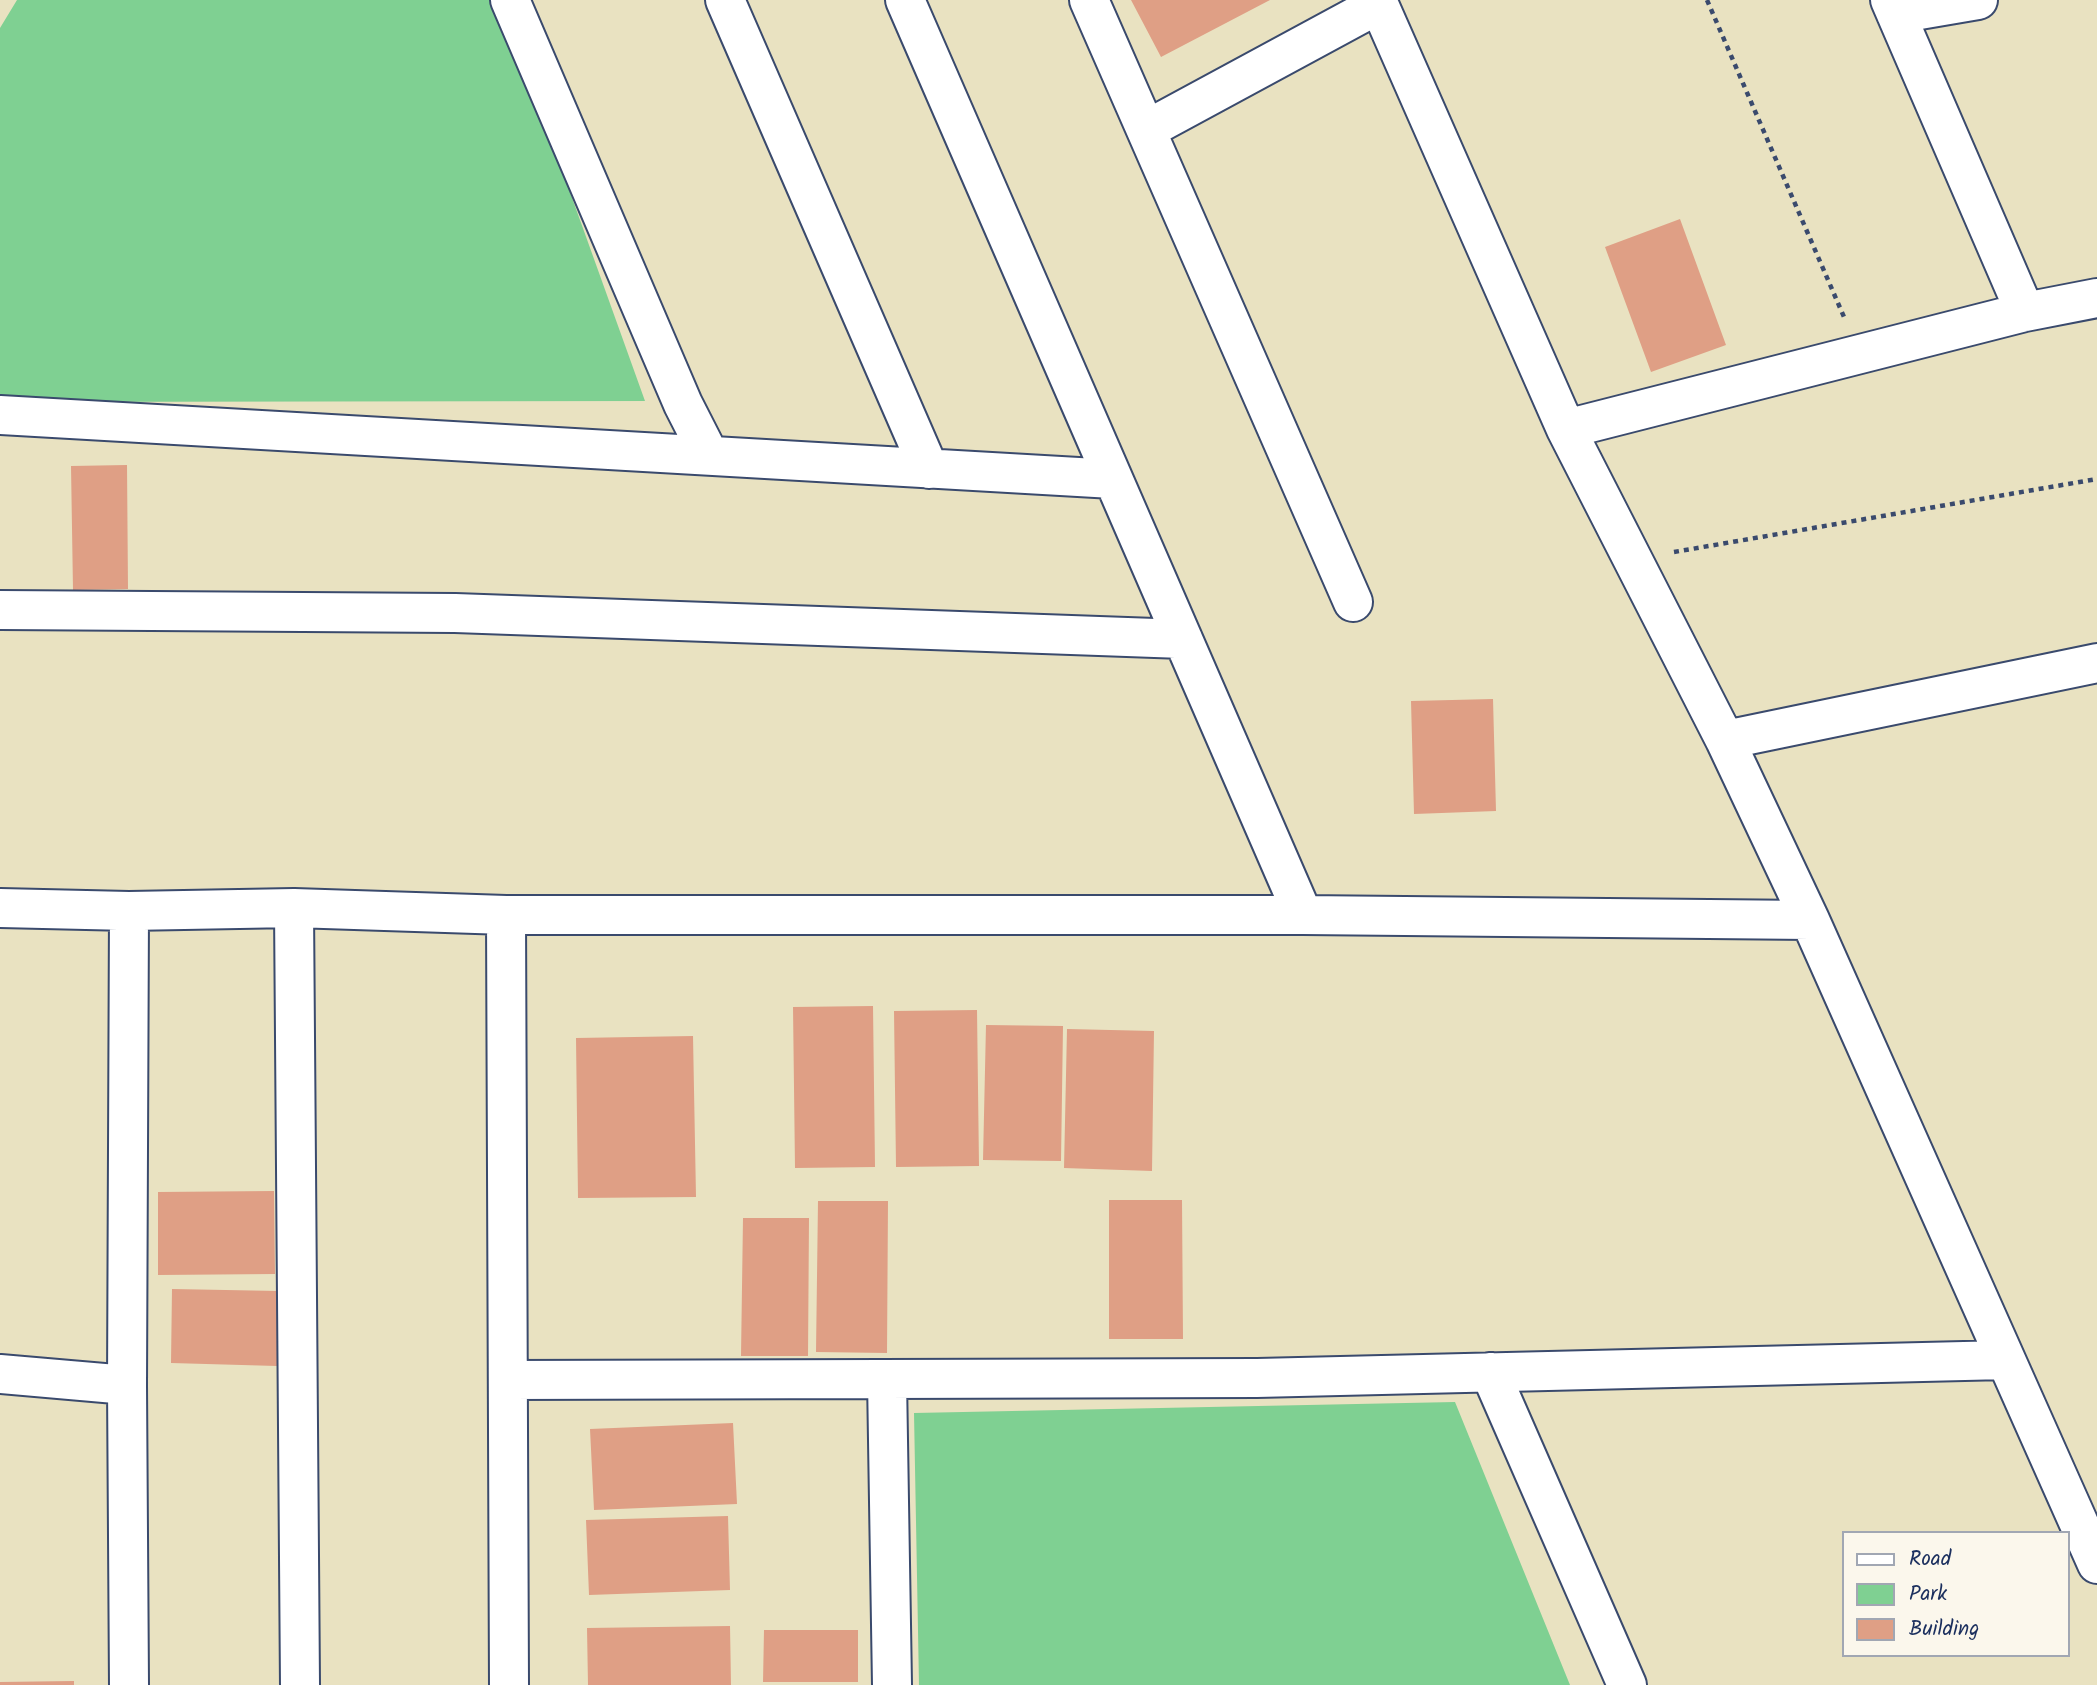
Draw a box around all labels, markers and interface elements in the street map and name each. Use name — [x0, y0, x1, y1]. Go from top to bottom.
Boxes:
legend — [1842, 1531, 2069, 1657]
text: Road — [1909, 1543, 1951, 1576]
text: Park — [1909, 1578, 1947, 1611]
text: Building — [1909, 1613, 1979, 1646]

